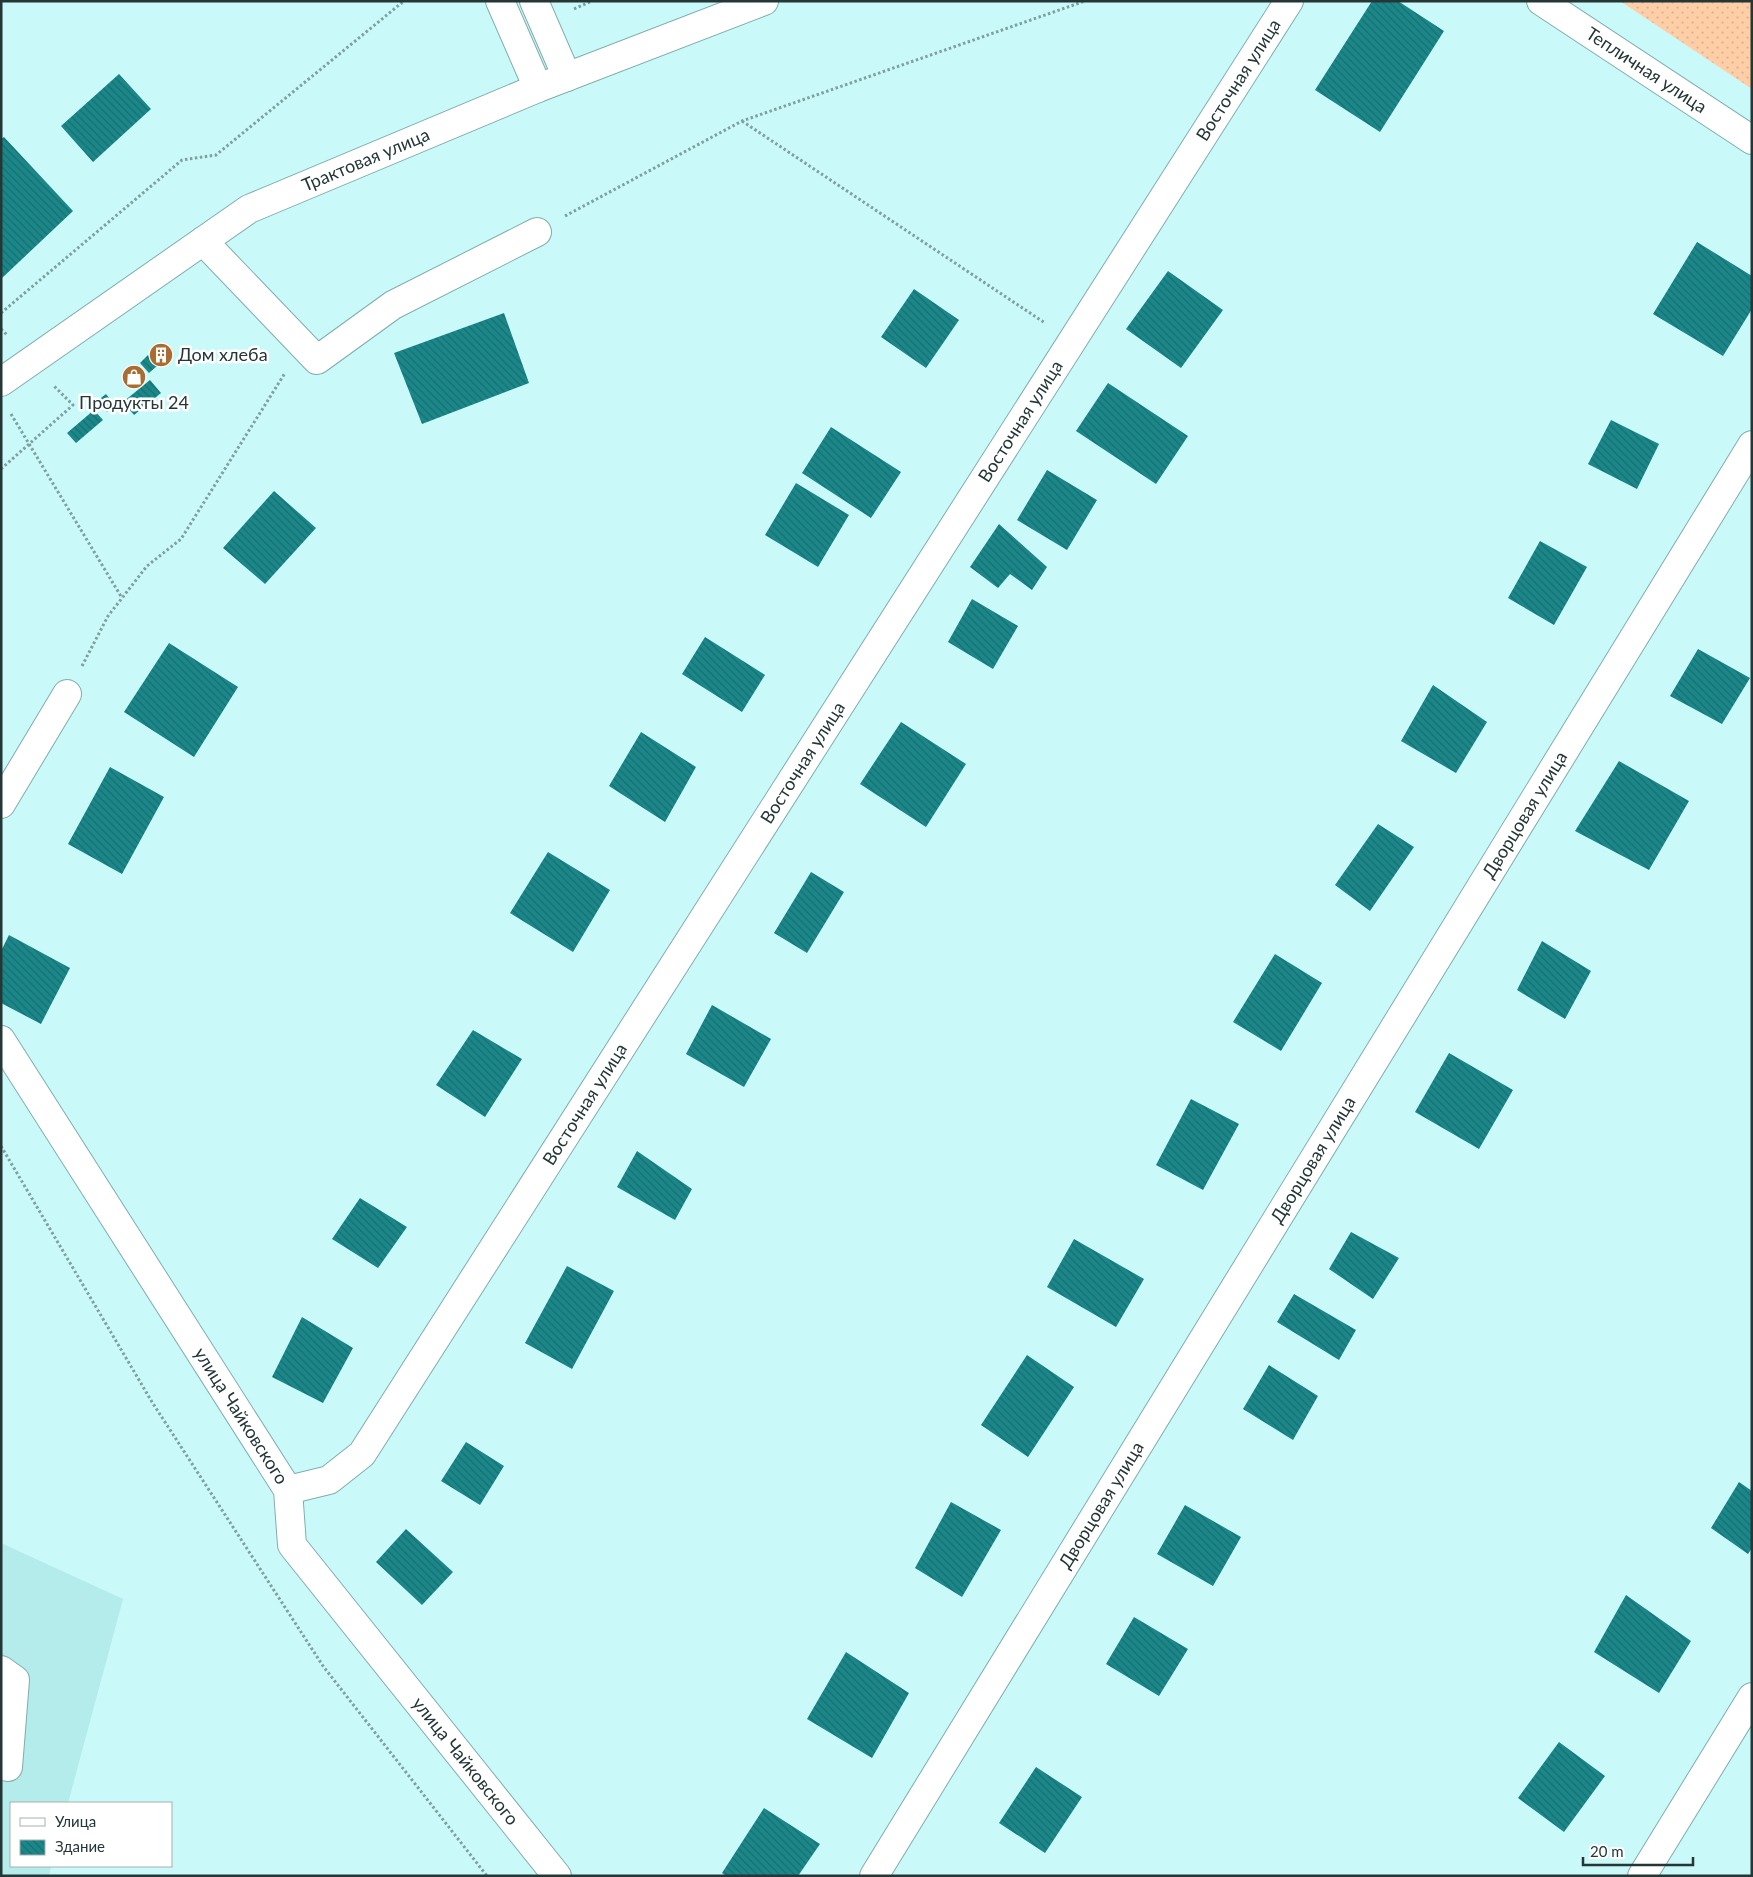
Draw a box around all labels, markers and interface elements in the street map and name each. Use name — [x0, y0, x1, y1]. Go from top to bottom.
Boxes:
street label: Восточная улица — [1191, 14, 1285, 145]
street label: Тепличная улица — [1582, 22, 1711, 117]
street label: Трактовая улица — [298, 123, 433, 196]
building icon: Дом хлеба — [148, 342, 174, 368]
place label: Дом хлеба — [178, 343, 268, 365]
street label: Восточная улица — [973, 356, 1067, 486]
shop icon: Продукты 24 — [121, 364, 147, 390]
place label: Продукты 24 — [79, 391, 189, 413]
street label: Восточная улица — [755, 697, 849, 827]
street label: Дворцовая улица — [1477, 747, 1571, 882]
street label: Восточная улица — [537, 1039, 631, 1169]
street label: Дворцовая улица — [1265, 1092, 1360, 1227]
street label: улица Чайковского — [190, 1343, 293, 1488]
street label: Дворцовая улица — [1053, 1437, 1148, 1572]
street label: улица Чайковского — [408, 1692, 524, 1829]
legend — [10, 1802, 172, 1867]
text: Улица — [55, 1812, 96, 1830]
scale bar — [1583, 1834, 1693, 1866]
text: Здание — [55, 1837, 105, 1855]
text: 20 m — [1590, 1842, 1624, 1860]

